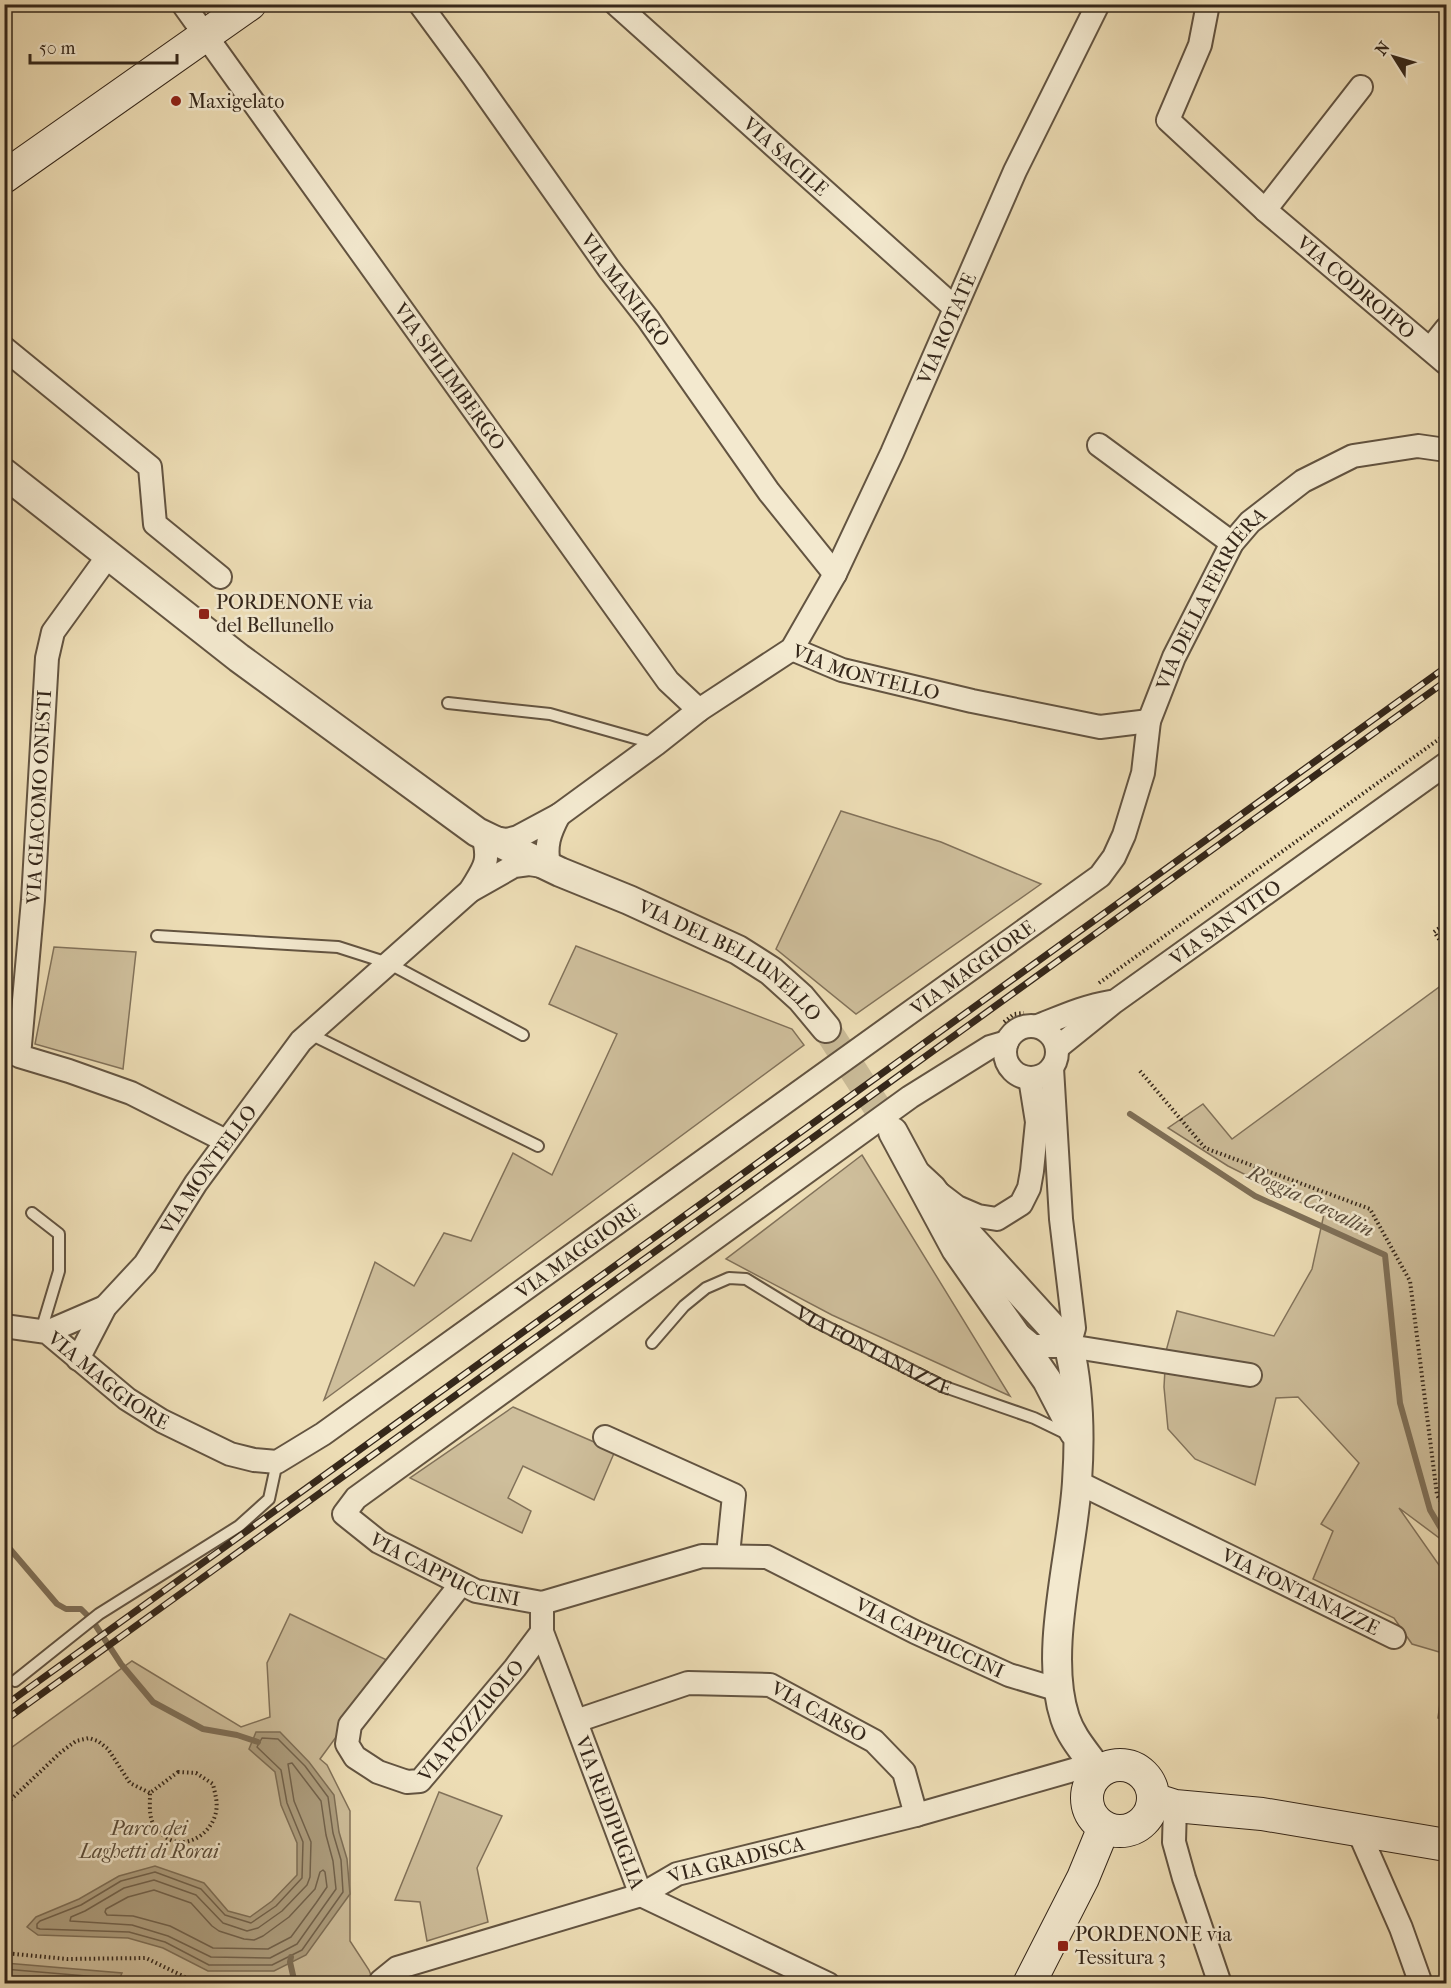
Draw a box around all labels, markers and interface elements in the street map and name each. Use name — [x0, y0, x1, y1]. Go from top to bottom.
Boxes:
scale bar — [30, 27, 177, 65]
north arrow — [1364, 27, 1424, 87]
text: N — [1371, 37, 1394, 59]
text: 50 m — [39, 38, 76, 59]
place label: Maxigelato — [188, 90, 284, 113]
marker: Maxigelato — [169, 94, 183, 108]
street label: VIA SACILE — [738, 111, 833, 200]
street label: VIA MANIAGO — [575, 228, 675, 351]
street label: VIA CODROIPO — [1292, 230, 1420, 343]
street label: VIA ROTATE — [912, 269, 981, 388]
street label: VIA SPILIMBERGO — [389, 297, 510, 454]
street label: VIA DELLA FERRIERA — [1151, 502, 1271, 694]
place label: PORDENONE via del Bellunello — [216, 591, 374, 637]
marker: PORDENONE via del Bellunello — [197, 607, 211, 621]
street label: VIA MONTELLO — [788, 639, 942, 704]
street label: VIA GIACOMO ONESTI — [22, 689, 56, 906]
street label: VIA SAN VITO — [1164, 875, 1285, 970]
street label: VIA DEL BELLUNELLO — [634, 894, 826, 1025]
street label: VIA MAGGIORE — [905, 915, 1039, 1020]
street label: VIA MONTELLO — [155, 1100, 261, 1239]
water label: Roggia Cavallin — [1242, 1159, 1378, 1242]
street label: VIA MAGGIORE — [510, 1199, 644, 1304]
street label: VIA FONTANAZZE — [790, 1300, 955, 1400]
street label: VIA MAGGIORE — [43, 1326, 173, 1434]
street label: VIA CAPPUCCINI — [364, 1527, 522, 1610]
street label: VIA FONTANAZZE — [1217, 1543, 1383, 1640]
street label: VIA CAPPUCCINI — [851, 1592, 1008, 1683]
street label: VIA POZZUOLO — [412, 1655, 528, 1787]
street label: VIA CARSO — [766, 1676, 871, 1746]
street label: VIA REDIPUGLIA — [570, 1732, 650, 1894]
park label: Parco dei Laghetti di Rorai — [77, 1817, 220, 1863]
street label: VIA GRADISCA — [663, 1831, 808, 1889]
place label: PORDENONE via Tessitura 3 — [1075, 1923, 1233, 1969]
marker: PORDENONE via Tessitura 3 — [1056, 1939, 1070, 1953]

